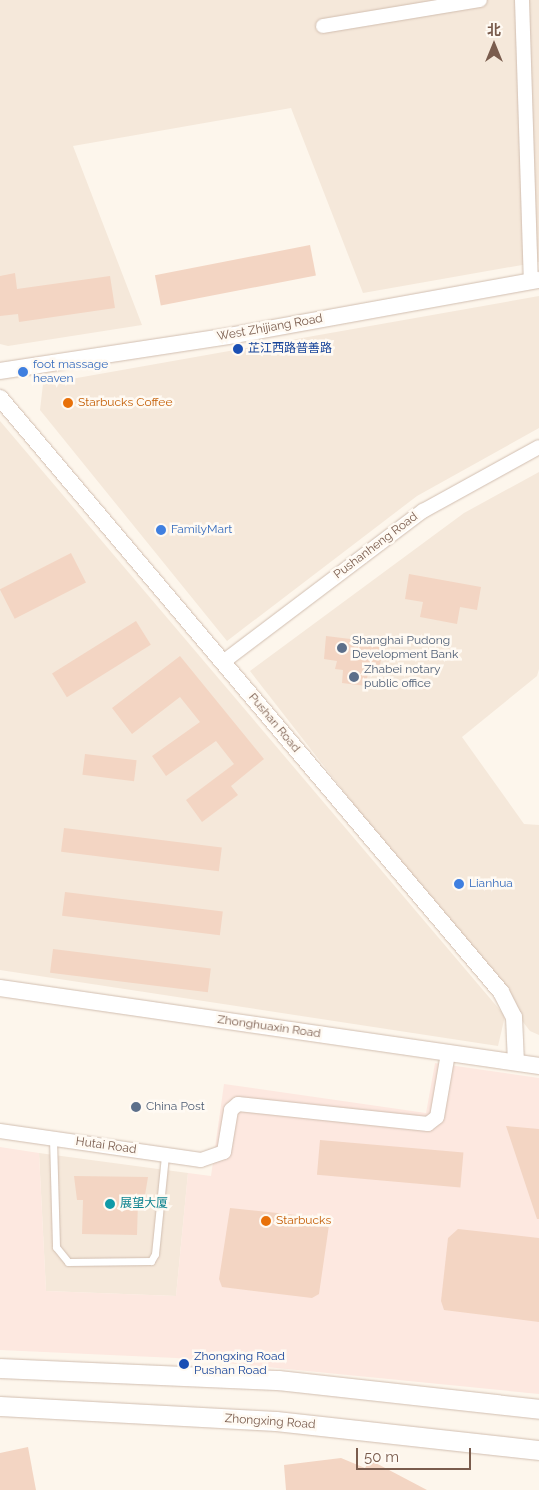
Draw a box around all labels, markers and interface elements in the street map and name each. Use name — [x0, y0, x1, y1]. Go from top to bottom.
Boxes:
north arrow — [469, 20, 519, 70]
text: 北 — [487, 22, 501, 38]
street label: West Zhijiang Road — [216, 312, 324, 344]
place label: 芷江西路普善路 — [248, 342, 332, 356]
marker: 芷江西路普善路 — [232, 343, 244, 355]
place label: foot massage heaven — [33, 358, 108, 386]
marker: foot massage heaven — [17, 366, 29, 378]
place label: Starbucks Coffee — [78, 396, 172, 410]
marker: Starbucks Coffee — [62, 397, 74, 409]
street label: Pushanheng Road — [331, 510, 421, 582]
place label: FamilyMart — [171, 523, 232, 537]
marker: FamilyMart — [155, 524, 167, 536]
place label: Shanghai Pudong Development Bank — [352, 634, 458, 662]
marker: Shanghai Pudong Development Bank — [336, 642, 348, 654]
place label: Zhabei notary public office — [364, 663, 441, 691]
marker: Zhabei notary public office — [348, 671, 360, 683]
street label: Pushan Road — [245, 691, 303, 755]
place label: Lianhua — [469, 877, 513, 891]
marker: Lianhua — [453, 878, 465, 890]
street label: Zhonghuaxin Road — [216, 1013, 322, 1041]
place label: China Post — [146, 1100, 205, 1114]
marker: China Post — [130, 1101, 142, 1113]
street label: Hutai Road — [75, 1135, 137, 1157]
place label: 展望大厦 — [120, 1197, 168, 1211]
marker: 展望大厦 — [104, 1198, 116, 1210]
place label: Starbucks — [276, 1214, 331, 1228]
marker: Starbucks — [260, 1215, 272, 1227]
place label: Zhongxing Road Pushan Road — [194, 1350, 285, 1378]
marker: Zhongxing Road Pushan Road — [178, 1358, 190, 1370]
street label: Zhongxing Road — [224, 1412, 316, 1432]
scale bar — [359, 1438, 474, 1470]
text: 50 m — [364, 1448, 399, 1466]

